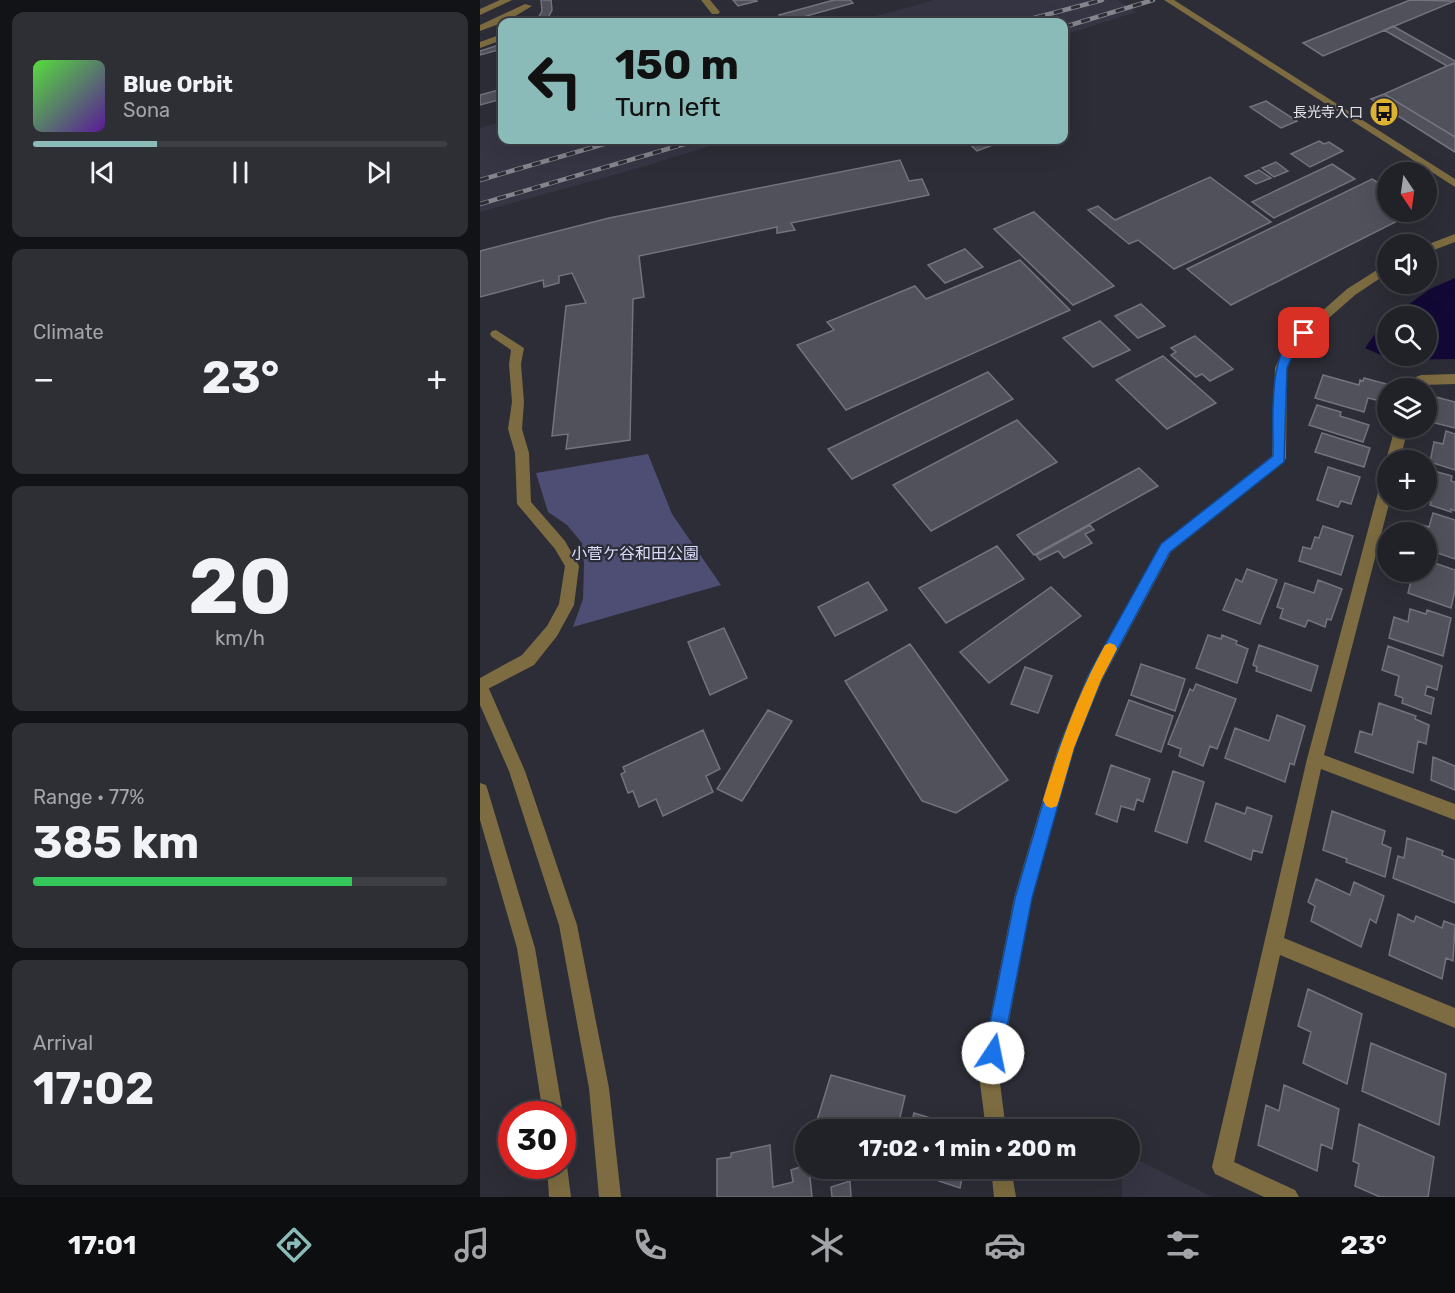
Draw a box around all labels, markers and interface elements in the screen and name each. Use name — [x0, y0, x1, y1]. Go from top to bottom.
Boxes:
text: 150 m — [615, 40, 739, 90]
icon: left — [516, 42, 594, 120]
text: Blue Orbit — [123, 71, 233, 98]
text: Turn left — [615, 91, 720, 123]
bus stop icon: 長光寺入口 — [1368, 96, 1400, 128]
text: Sona — [123, 98, 170, 122]
place label: 長光寺入口 — [1293, 104, 1363, 121]
icon: previous — [86, 156, 119, 189]
icon: pause — [224, 156, 257, 189]
icon: next — [362, 156, 395, 189]
north arrow — [1377, 162, 1437, 222]
map controls — [1377, 162, 1437, 582]
button: sound — [1377, 234, 1437, 294]
button: search — [1377, 306, 1437, 366]
pin — [1278, 307, 1329, 358]
icon: arrive — [1287, 316, 1320, 349]
text: Climate — [33, 320, 104, 344]
text: 23° — [202, 351, 279, 404]
text: − — [33, 359, 54, 398]
text: + — [426, 359, 447, 398]
button: layers — [1377, 378, 1437, 438]
button: + — [1377, 450, 1437, 510]
button: − — [1377, 522, 1437, 582]
text: 20 — [188, 540, 292, 633]
park label: 小菅ケ谷和田公園 — [571, 544, 699, 563]
text: km/h — [215, 626, 265, 650]
text: Range · 77% — [33, 785, 145, 809]
text: 385 km — [33, 816, 199, 869]
position arrow — [961, 1021, 1025, 1085]
text: Arrival — [33, 1031, 93, 1055]
text: 17:02 — [33, 1062, 154, 1115]
speed limit sign: 30 — [498, 1101, 576, 1179]
text: 17:02 · 1 min · 200 m — [859, 1135, 1076, 1162]
icon: directions — [273, 1224, 315, 1266]
icon: music — [451, 1224, 493, 1266]
icon: phone — [629, 1224, 671, 1266]
icon: climate — [806, 1224, 848, 1266]
icon: car — [984, 1224, 1026, 1266]
icon: filters — [1162, 1224, 1204, 1266]
text: 17:01 — [68, 1229, 137, 1261]
text: 23° — [1340, 1229, 1387, 1261]

